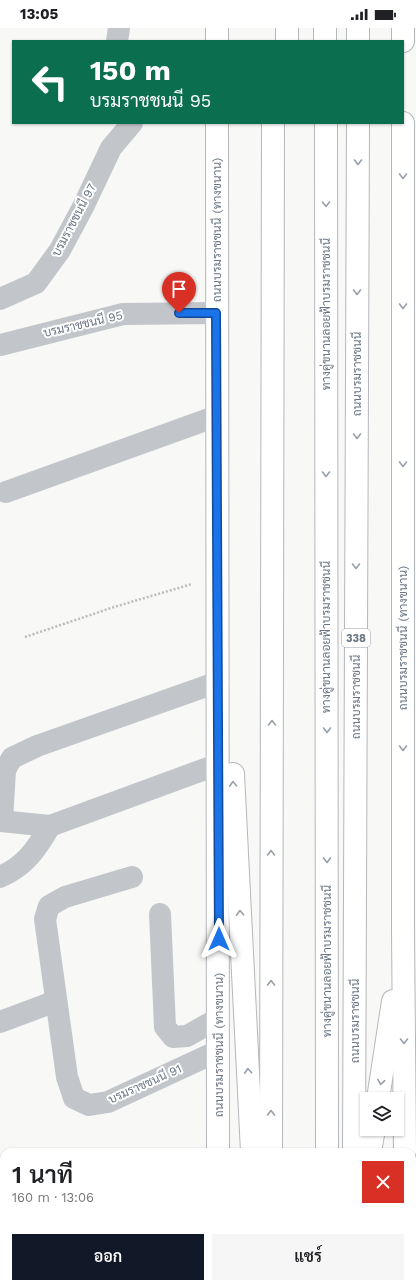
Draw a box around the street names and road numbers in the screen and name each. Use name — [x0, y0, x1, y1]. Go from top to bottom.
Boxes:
street label: ถนนบรมราชชนนี (ทางขนาน) — [209, 158, 224, 302]
street label: บรมราชชนนี 97 — [48, 181, 99, 259]
street label: ทางคู่ขนานลอยฟ้าบรมราชชนนี — [318, 237, 334, 390]
street label: บรมราชชนนี 95 — [42, 307, 124, 340]
street label: ถนนบรมราชชนนี — [349, 331, 364, 416]
street label: ทางคู่ขนานลอยฟ้าบรมราชชนนี — [318, 560, 334, 713]
street label: ถนนบรมราชชนนี (ทางขนาน) — [395, 566, 410, 710]
road number: 338 — [342, 629, 370, 647]
street label: ถนนบรมราชชนนี — [348, 654, 363, 739]
street label: ทางคู่ขนานลอยฟ้าบรมราชชนนี — [319, 884, 335, 1037]
street label: ถนนบรมราชชนนี (ทางขนาน) — [211, 973, 226, 1117]
street label: ถนนบรมราชชนนี — [347, 978, 362, 1063]
street label: บรมราชชนนี 91 — [106, 1061, 184, 1106]

